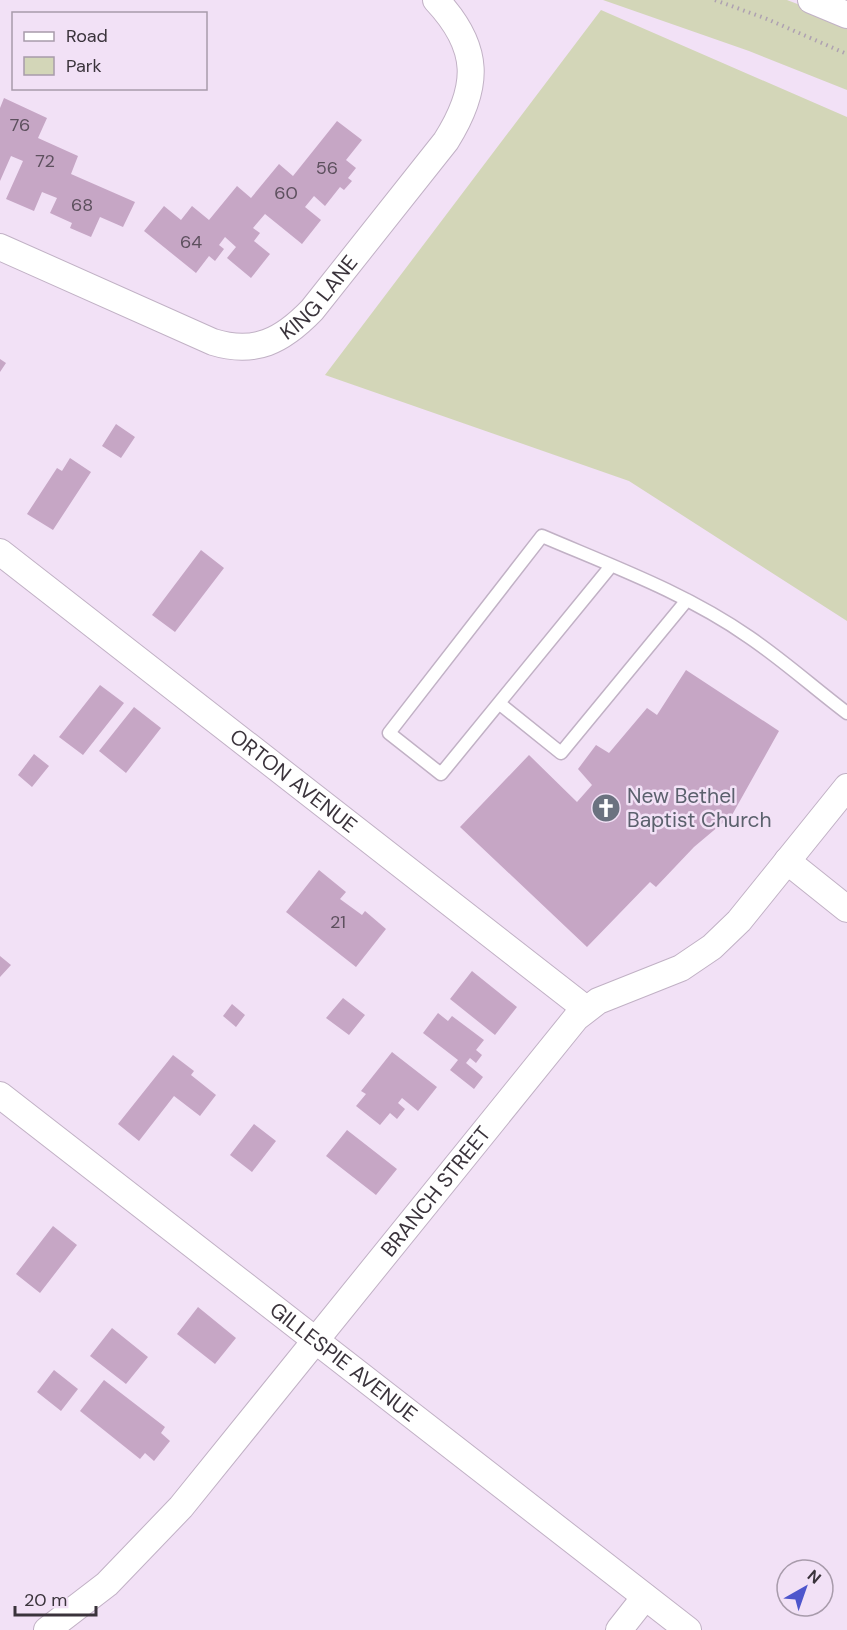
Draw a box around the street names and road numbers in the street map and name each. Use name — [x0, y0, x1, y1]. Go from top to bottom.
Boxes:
street label: KING LANE — [275, 249, 364, 346]
street label: ORTON AVENUE — [224, 722, 363, 839]
street label: BRANCH STREET — [375, 1120, 497, 1263]
street label: GILLESPIE AVENUE — [264, 1296, 423, 1428]

